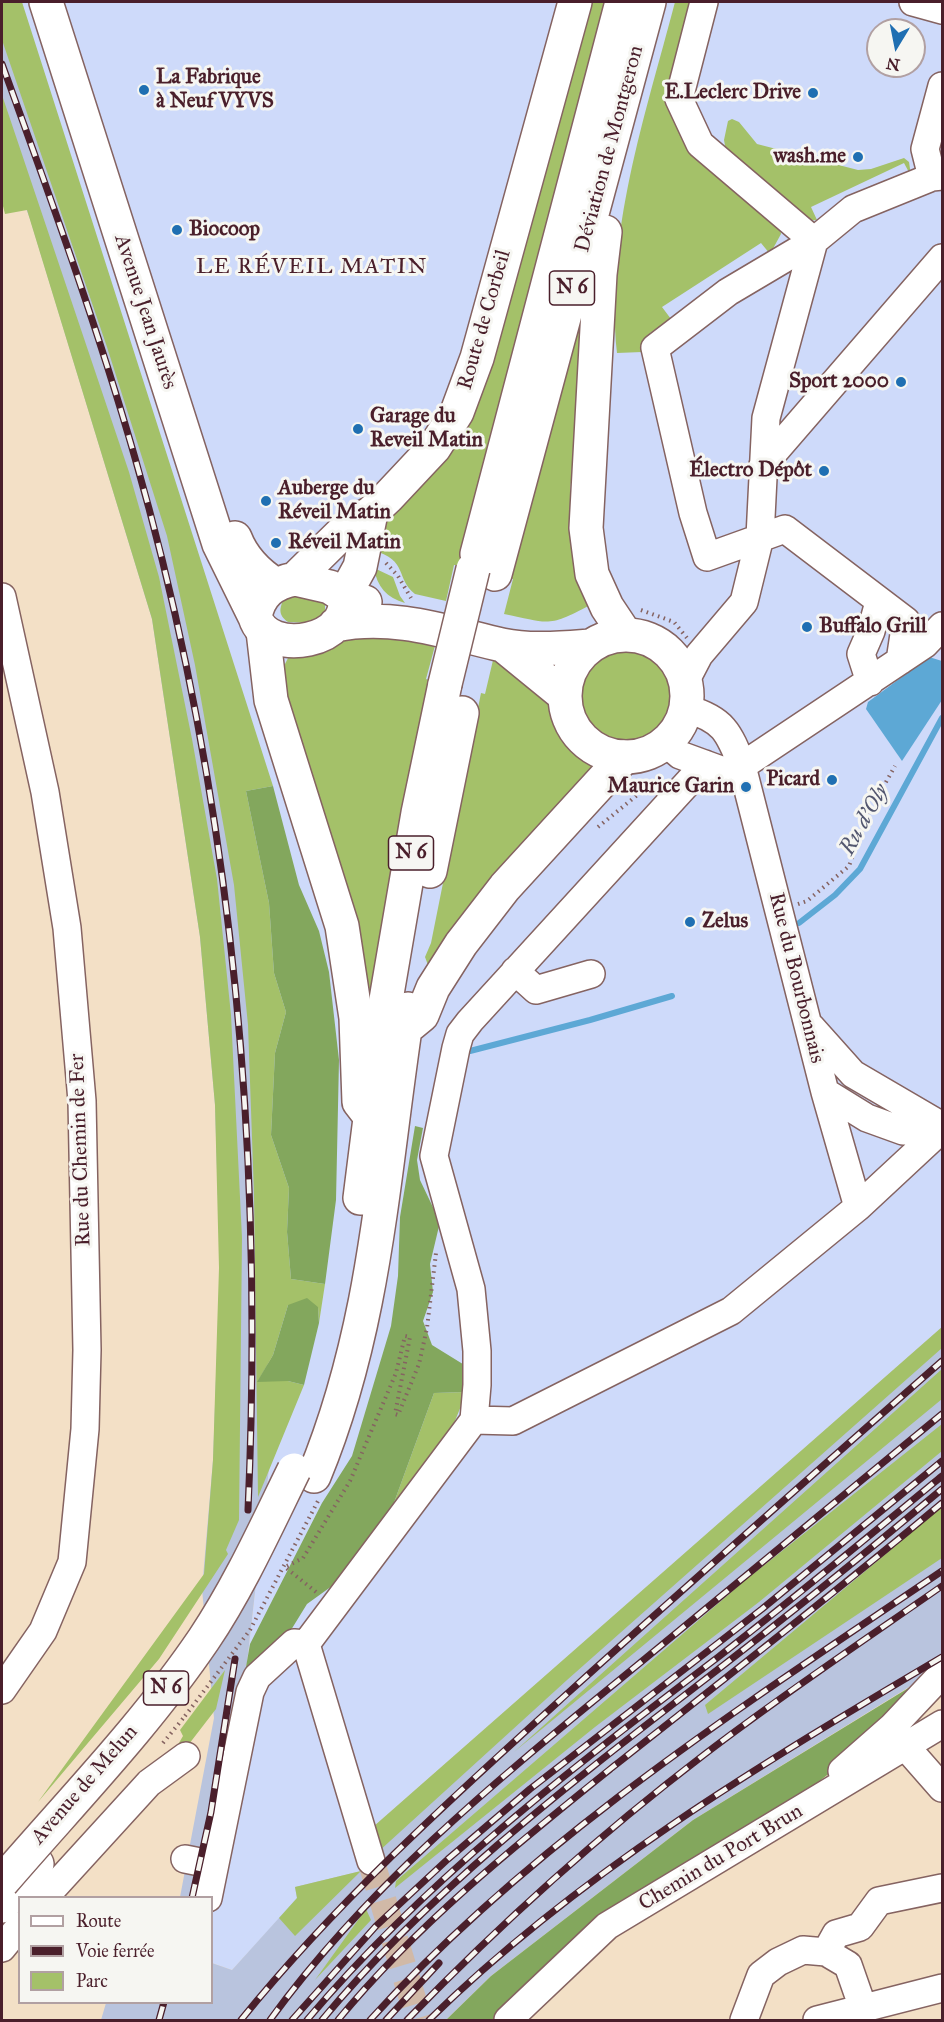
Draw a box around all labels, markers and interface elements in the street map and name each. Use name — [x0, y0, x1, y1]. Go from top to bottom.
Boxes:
north arrow — [866, 18, 926, 78]
street label: Déviation de Montgeron — [570, 43, 650, 255]
text: N — [885, 54, 901, 75]
place label: La Fabrique à Neuf VYVS — [156, 65, 274, 115]
place label: E.Leclerc Drive — [664, 80, 801, 106]
marker: La Fabrique à Neuf VYVS — [137, 83, 151, 97]
marker: E.Leclerc Drive — [806, 86, 820, 100]
place label: wash.me — [773, 144, 846, 170]
marker: wash.me — [851, 150, 865, 164]
place label: Biocoop — [189, 217, 260, 243]
marker: Biocoop — [170, 223, 184, 237]
street label: Avenue Jean Jaurès — [108, 231, 182, 393]
street label: Route de Corbeil — [453, 247, 517, 393]
district label: LE RÉVEIL MATIN — [196, 255, 428, 281]
road number: N 6 — [550, 271, 594, 305]
place label: Sport 2000 — [789, 369, 889, 395]
marker: Sport 2000 — [894, 375, 908, 389]
place label: Garage du Reveil Matin — [370, 404, 483, 454]
marker: Garage du Reveil Matin — [351, 422, 365, 436]
place label: Électro Dépôt — [689, 458, 812, 484]
marker: Électro Dépôt — [817, 464, 831, 478]
place label: Auberge du Réveil Matin — [278, 476, 391, 526]
marker: Auberge du Réveil Matin — [259, 494, 273, 508]
place label: Réveil Matin — [288, 530, 401, 556]
marker: Réveil Matin — [269, 536, 283, 550]
place label: Buffalo Grill — [819, 614, 927, 640]
marker: Buffalo Grill — [800, 620, 814, 634]
place label: Picard — [766, 767, 820, 793]
marker: Picard — [825, 773, 839, 787]
place label: Maurice Garin — [607, 774, 734, 800]
marker: Maurice Garin — [739, 780, 753, 794]
water label: Ru d'Oly — [835, 780, 895, 860]
road number: N 6 — [388, 836, 434, 870]
street label: Rue du Bourbonnais — [763, 890, 829, 1066]
place label: Zelus — [702, 909, 748, 935]
marker: Zelus — [683, 915, 697, 929]
street label: Rue du Chemin de Fer — [65, 1053, 97, 1247]
road number: N 6 — [144, 1671, 188, 1705]
street label: Avenue de Melun — [26, 1720, 144, 1850]
street label: Chemin du Port Brun — [635, 1799, 807, 1917]
legend — [18, 1896, 213, 2004]
text: Route — [76, 1910, 121, 1932]
text: Voie ferrée — [76, 1940, 155, 1962]
text: Parc — [76, 1970, 108, 1992]

